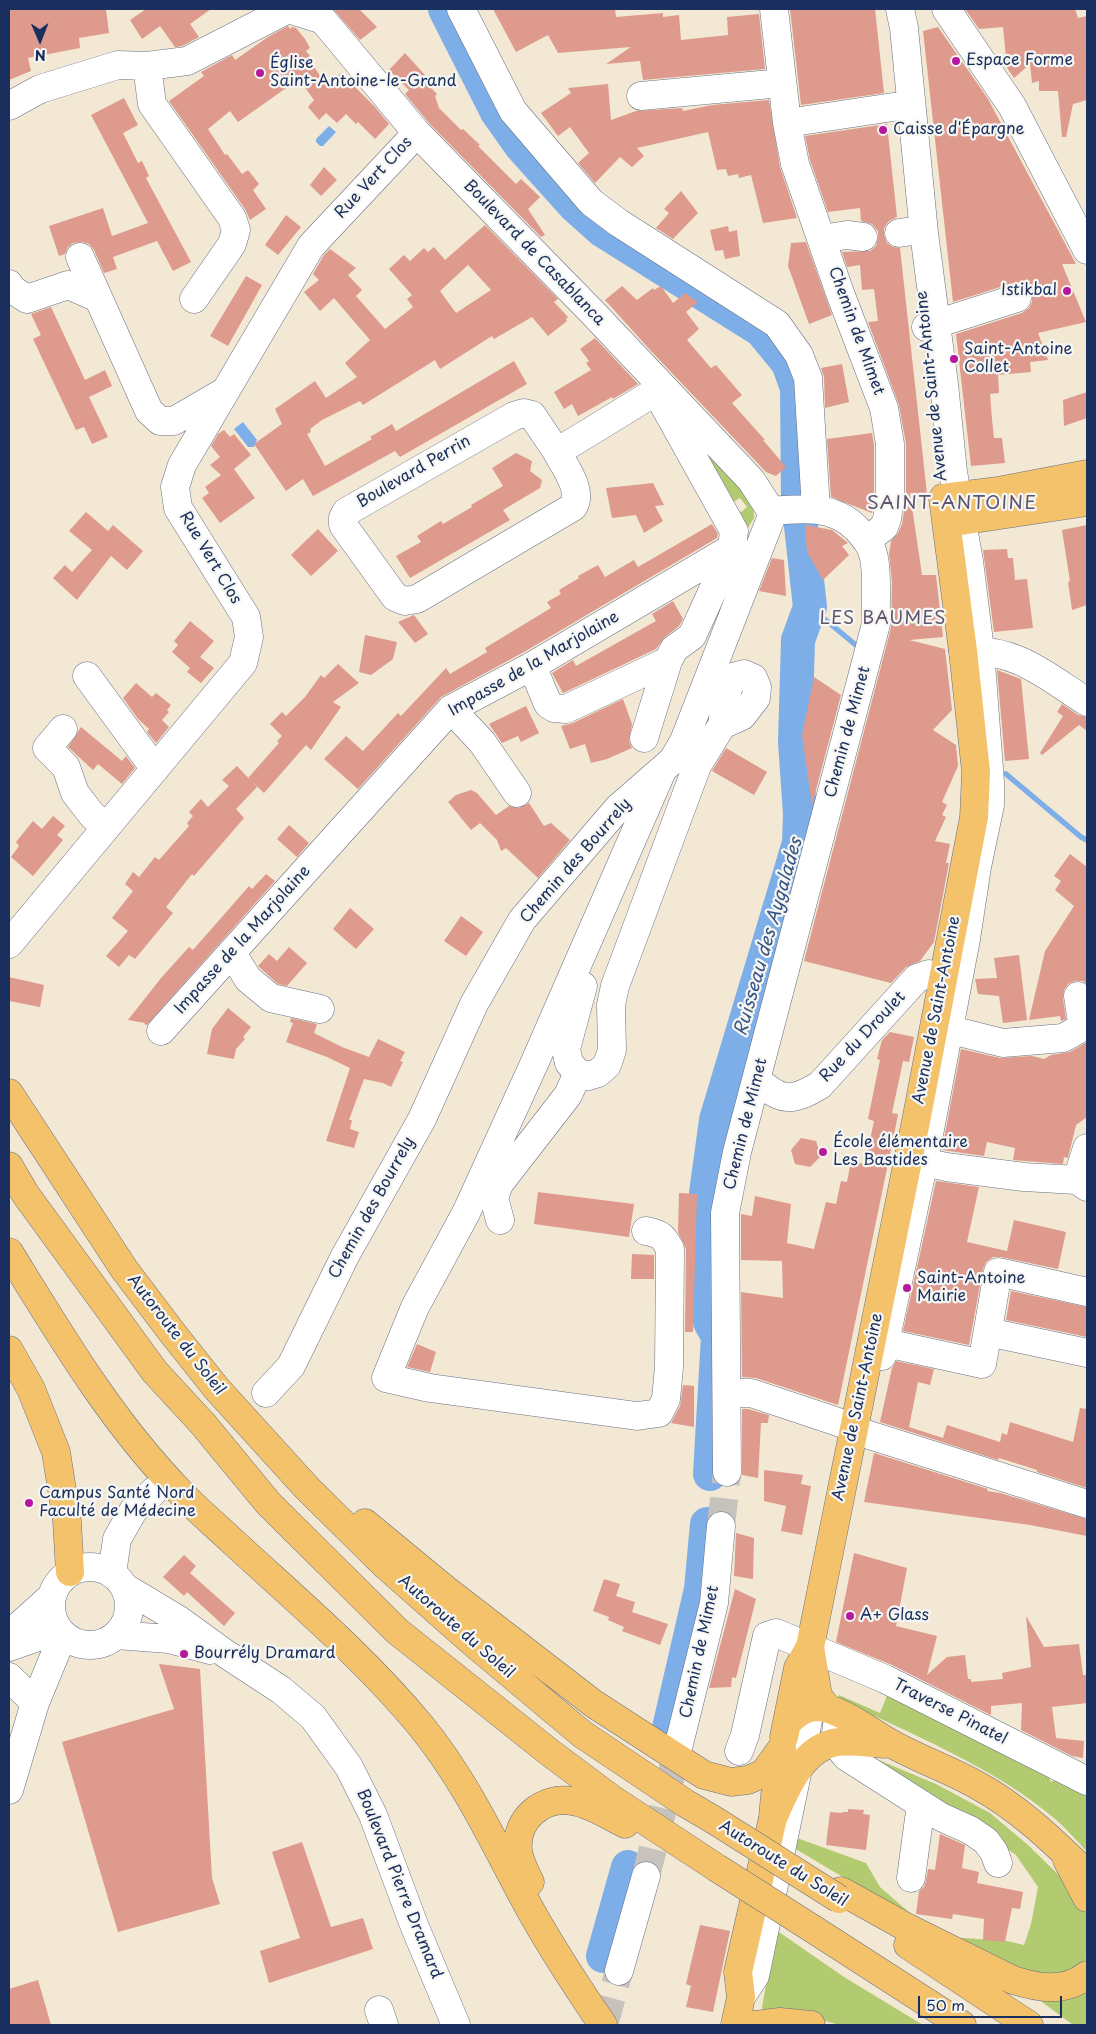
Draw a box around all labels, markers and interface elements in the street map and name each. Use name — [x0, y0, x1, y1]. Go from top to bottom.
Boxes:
north arrow — [15, 15, 65, 65]
text: N — [35, 45, 46, 66]
place label: Espace Forme — [966, 51, 1073, 71]
place label: Église Saint-Antoine-le-Grand — [270, 54, 456, 92]
marker: Espace Forme — [950, 55, 962, 67]
marker: Église Saint-Antoine-le-Grand — [254, 67, 266, 79]
place label: Caisse d'Épargne — [893, 120, 1025, 140]
marker: Caisse d'Épargne — [877, 124, 889, 136]
street label: Rue Vert Clos — [331, 133, 417, 223]
street label: Boulevard de Casablanca — [459, 176, 609, 330]
street label: Chemin de Mimet — [824, 264, 888, 398]
place label: Istikbal — [1001, 281, 1057, 301]
marker: Istikbal — [1061, 285, 1073, 297]
street label: Avenue de Saint-Antoine — [912, 290, 952, 482]
place label: Saint-Antoine Collet — [964, 340, 1073, 378]
marker: Saint-Antoine Collet — [948, 353, 960, 365]
street label: Boulevard Perrin — [354, 432, 474, 512]
district label: SAINT-ANTOINE — [864, 493, 1040, 515]
street label: Rue Vert Clos — [175, 508, 245, 608]
street label: Impasse de la Marjolaine — [445, 607, 623, 721]
district label: LES BAUMES — [818, 608, 948, 630]
street label: Chemin de Mimet — [821, 664, 875, 800]
street label: Chemin des Bourrely — [517, 795, 635, 927]
water label: Ruisseau des Aygalades — [730, 836, 808, 1038]
street label: Impasse de la Marjolaine — [171, 862, 315, 1018]
street label: Avenue de Saint-Antoine — [909, 914, 965, 1106]
street label: Rue du Droulet — [816, 988, 910, 1086]
street label: Chemin de Mimet — [720, 1056, 772, 1192]
place label: École élémentaire Les Bastides — [833, 1133, 968, 1171]
street label: Chemin des Bourrely — [325, 1134, 419, 1282]
marker: École élémentaire Les Bastides — [817, 1146, 829, 1158]
place label: Saint-Antoine Mairie — [917, 1269, 1026, 1307]
street label: Autoroute du Soleil — [123, 1271, 229, 1399]
marker: Saint-Antoine Mairie — [901, 1282, 913, 1294]
street label: Avenue de Saint-Antoine — [829, 1311, 887, 1503]
place label: Campus Santé Nord Faculté de Médecine — [39, 1484, 196, 1522]
marker: Campus Santé Nord Faculté de Médecine — [23, 1497, 35, 1509]
street label: Autoroute du Soleil — [394, 1571, 518, 1683]
street label: Chemin de Mimet — [677, 1584, 723, 1720]
place label: A+ Glass — [860, 1606, 929, 1626]
marker: A+ Glass — [844, 1610, 856, 1622]
place label: Bourrély Dramard — [194, 1644, 336, 1664]
marker: Bourrély Dramard — [178, 1648, 190, 1660]
street label: Traverse Pinatel — [890, 1675, 1010, 1749]
street label: Boulevard Pierre Dramard — [352, 1786, 446, 1982]
street label: Autoroute du Soleil — [715, 1817, 851, 1911]
scale bar — [921, 1986, 1065, 2018]
text: 50 m — [926, 1993, 965, 2016]

